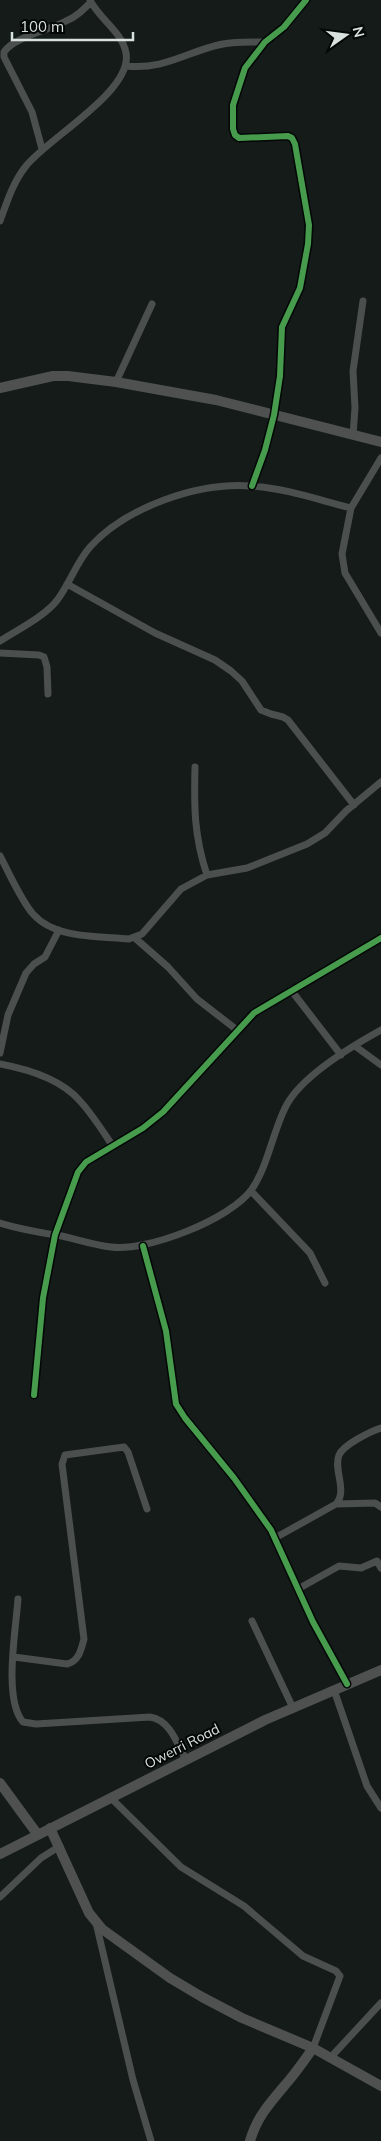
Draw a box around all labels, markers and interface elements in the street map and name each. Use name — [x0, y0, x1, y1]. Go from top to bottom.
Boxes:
scale bar — [12, 10, 134, 42]
north arrow — [321, 10, 371, 60]
text: 100 m — [20, 17, 64, 36]
text: N — [349, 25, 369, 39]
street label: Owerri Road — [141, 1719, 223, 1773]

